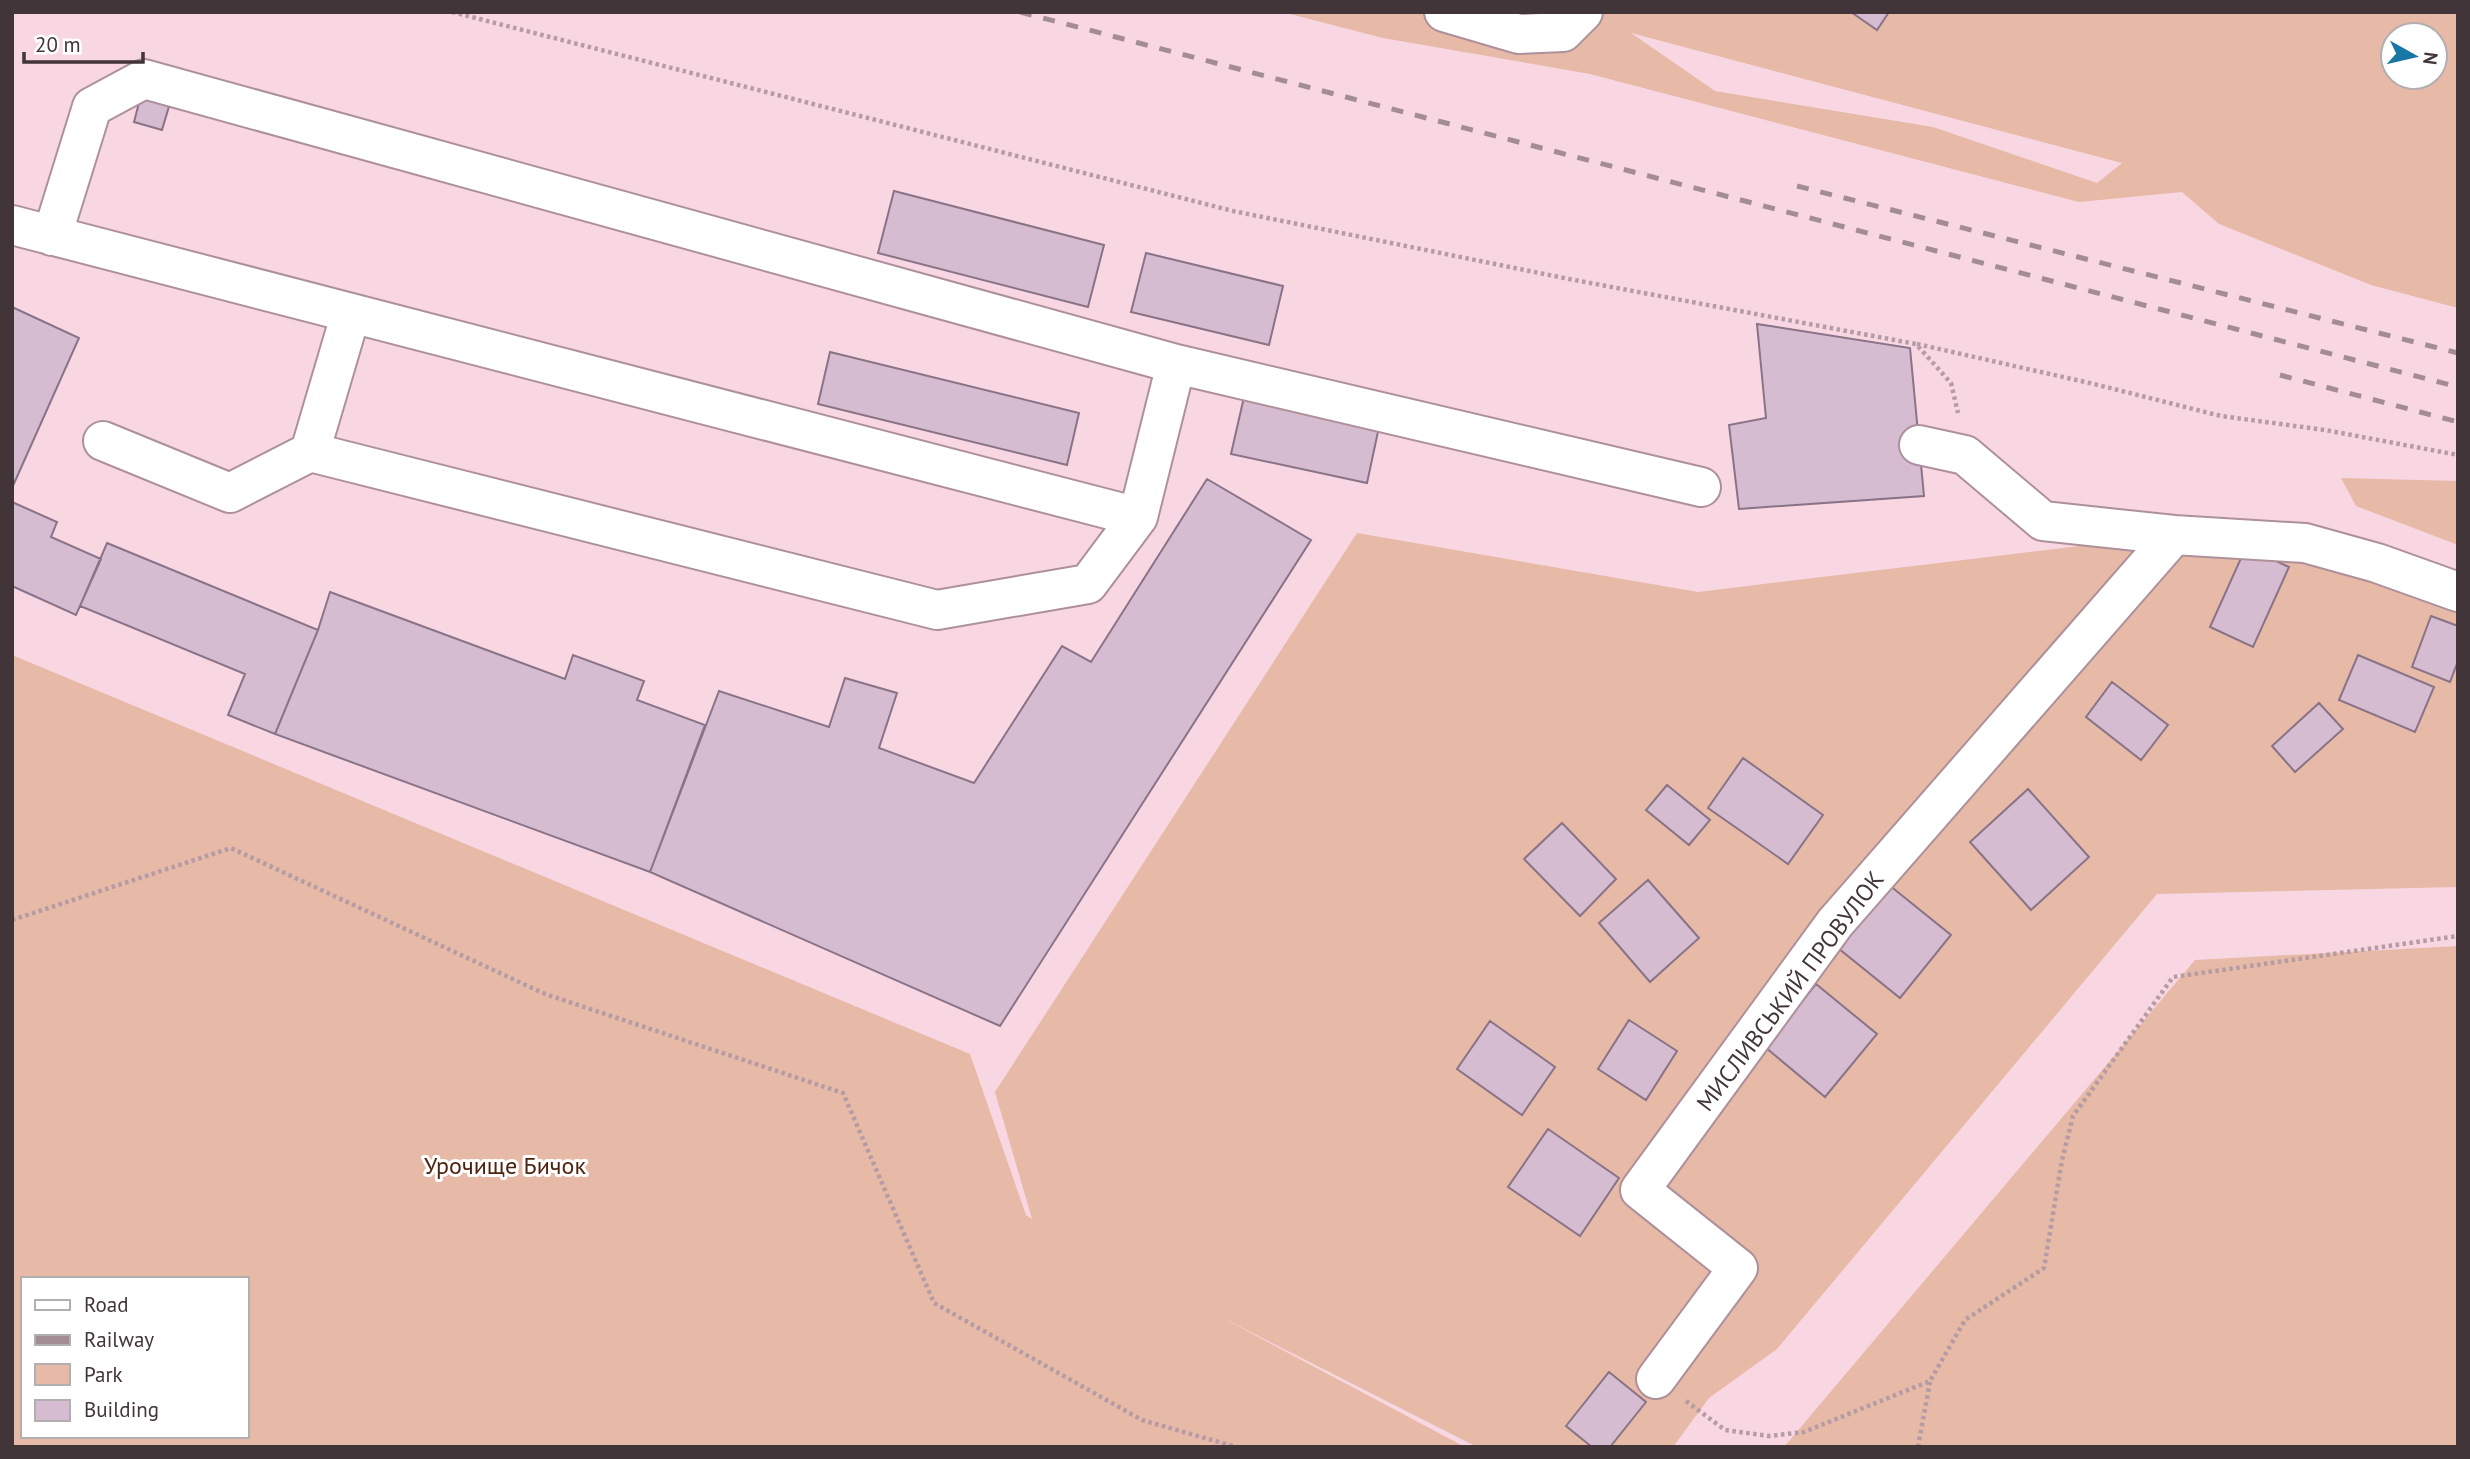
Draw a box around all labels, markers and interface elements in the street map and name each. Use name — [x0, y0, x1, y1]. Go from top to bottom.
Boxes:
scale bar — [24, 21, 144, 65]
north arrow — [2379, 21, 2449, 91]
text: 20 m — [35, 31, 81, 58]
text: N — [2418, 51, 2444, 66]
street label: МИСЛИВСЬКИЙ ПРОВУЛОК — [1689, 865, 1891, 1117]
park label: Урочище Бичок — [424, 1150, 586, 1181]
legend — [21, 1277, 248, 1438]
text: Road — [84, 1291, 128, 1318]
text: Railway — [84, 1326, 154, 1353]
text: Park — [84, 1361, 123, 1388]
text: Building — [84, 1396, 159, 1423]

